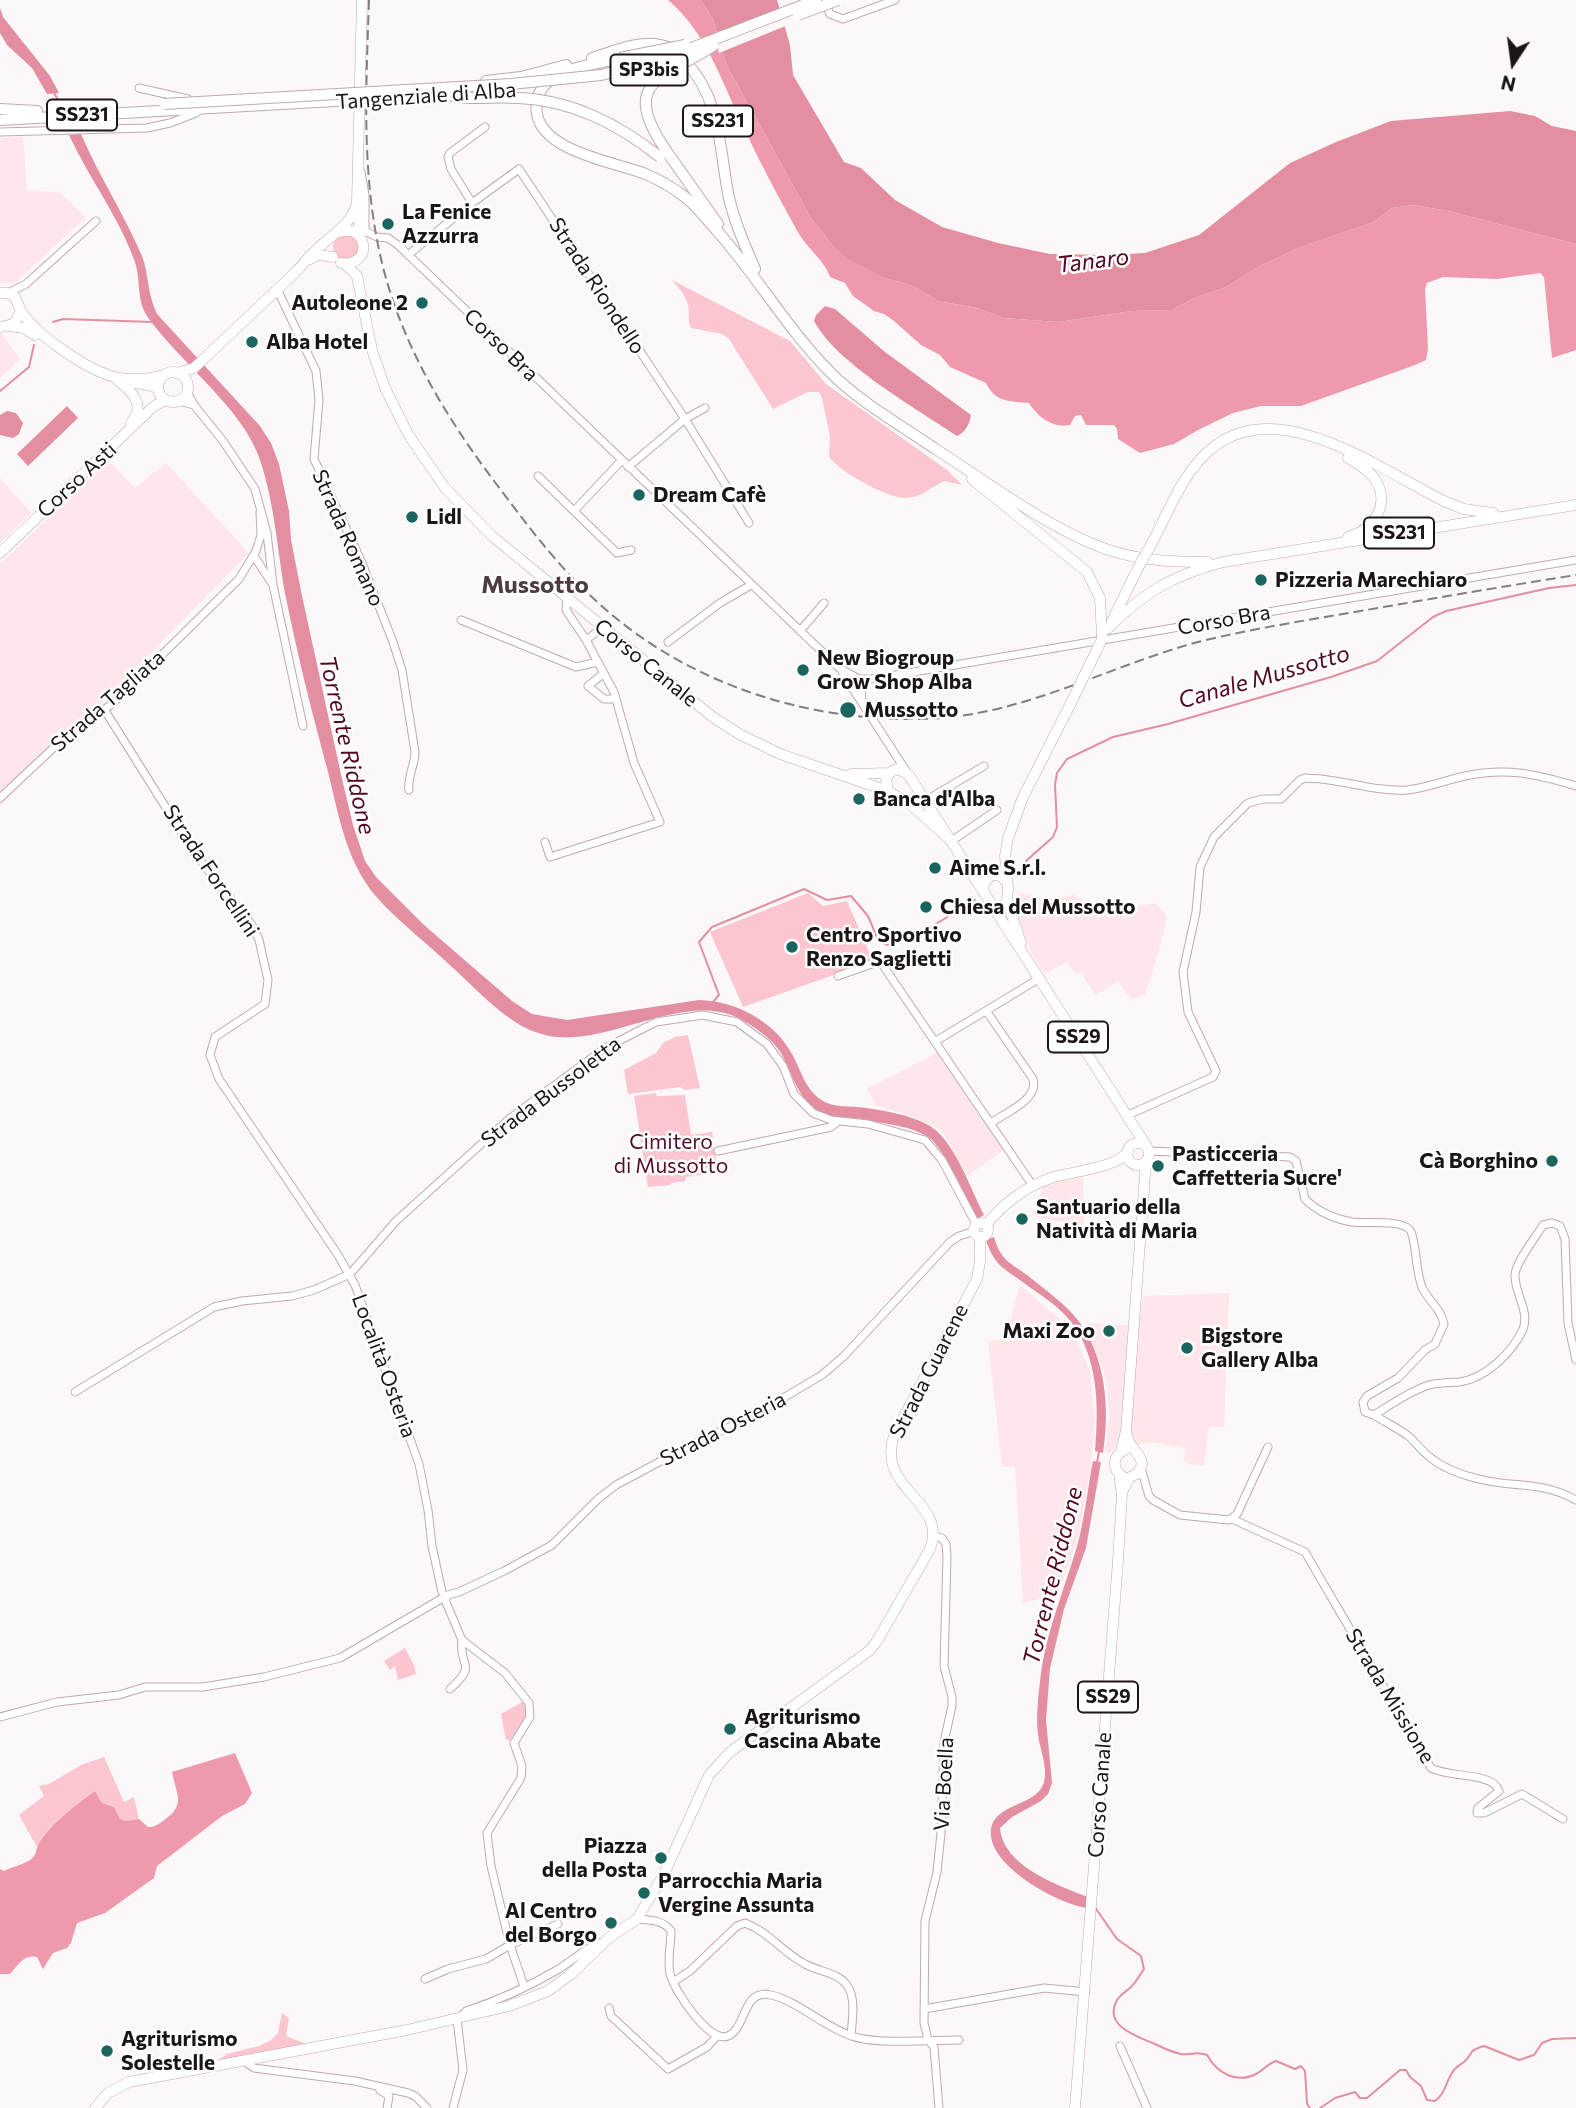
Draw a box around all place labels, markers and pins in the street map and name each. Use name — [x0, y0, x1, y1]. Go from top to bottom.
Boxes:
place label: La Fenice Azzurra — [402, 199, 491, 249]
marker: La Fenice Azzurra — [380, 216, 396, 232]
place label: Autoleone 2 — [291, 290, 408, 316]
marker: Autoleone 2 — [414, 295, 430, 311]
place label: Alba Hotel — [266, 329, 368, 355]
marker: Alba Hotel — [244, 334, 260, 350]
place label: Dream Cafè — [653, 482, 766, 508]
marker: Dream Cafè — [631, 487, 647, 503]
place label: Lidl — [426, 504, 462, 530]
marker: Lidl — [404, 509, 420, 525]
place label: Pizzeria Marechiaro — [1275, 567, 1467, 593]
marker: Pizzeria Marechiaro — [1253, 572, 1269, 588]
place label: New Biogroup Grow Shop Alba — [817, 645, 972, 695]
marker: New Biogroup Grow Shop Alba — [795, 662, 811, 678]
place label: Mussotto — [864, 697, 958, 723]
marker: Mussotto — [838, 700, 858, 720]
place label: Banca d'Alba — [873, 786, 995, 812]
marker: Banca d'Alba — [851, 791, 867, 807]
place label: Aime S.r.l. — [949, 855, 1046, 881]
marker: Aime S.r.l. — [927, 860, 943, 876]
place label: Chiesa del Mussotto — [940, 894, 1136, 920]
marker: Chiesa del Mussotto — [918, 899, 934, 915]
place label: Centro Sportivo Renzo Saglietti — [806, 922, 962, 972]
marker: Centro Sportivo Renzo Saglietti — [784, 939, 800, 955]
place label: Pasticceria Caffetteria Sucre' — [1172, 1141, 1342, 1191]
place label: Cà Borghino — [1419, 1148, 1538, 1174]
marker: Cà Borghino — [1544, 1153, 1560, 1169]
marker: Pasticceria Caffetteria Sucre' — [1150, 1158, 1166, 1174]
place label: Santuario della Natività di Maria — [1036, 1194, 1197, 1244]
marker: Santuario della Natività di Maria — [1014, 1211, 1030, 1227]
place label: Maxi Zoo — [1003, 1318, 1095, 1344]
marker: Maxi Zoo — [1101, 1323, 1117, 1339]
place label: Bigstore Gallery Alba — [1201, 1323, 1318, 1373]
marker: Bigstore Gallery Alba — [1179, 1340, 1195, 1356]
place label: Agriturismo Cascina Abate — [744, 1704, 881, 1754]
marker: Agriturismo Cascina Abate — [722, 1721, 738, 1737]
place label: Piazza della Posta — [542, 1833, 647, 1883]
marker: Piazza della Posta — [653, 1850, 669, 1866]
place label: Parrocchia Maria Vergine Assunta — [658, 1868, 822, 1918]
marker: Parrocchia Maria Vergine Assunta — [636, 1885, 652, 1901]
place label: Al Centro del Borgo — [505, 1898, 597, 1948]
marker: Al Centro del Borgo — [603, 1915, 619, 1931]
place label: Agriturismo Solestelle — [121, 2026, 238, 2076]
marker: Agriturismo Solestelle — [99, 2043, 115, 2059]

